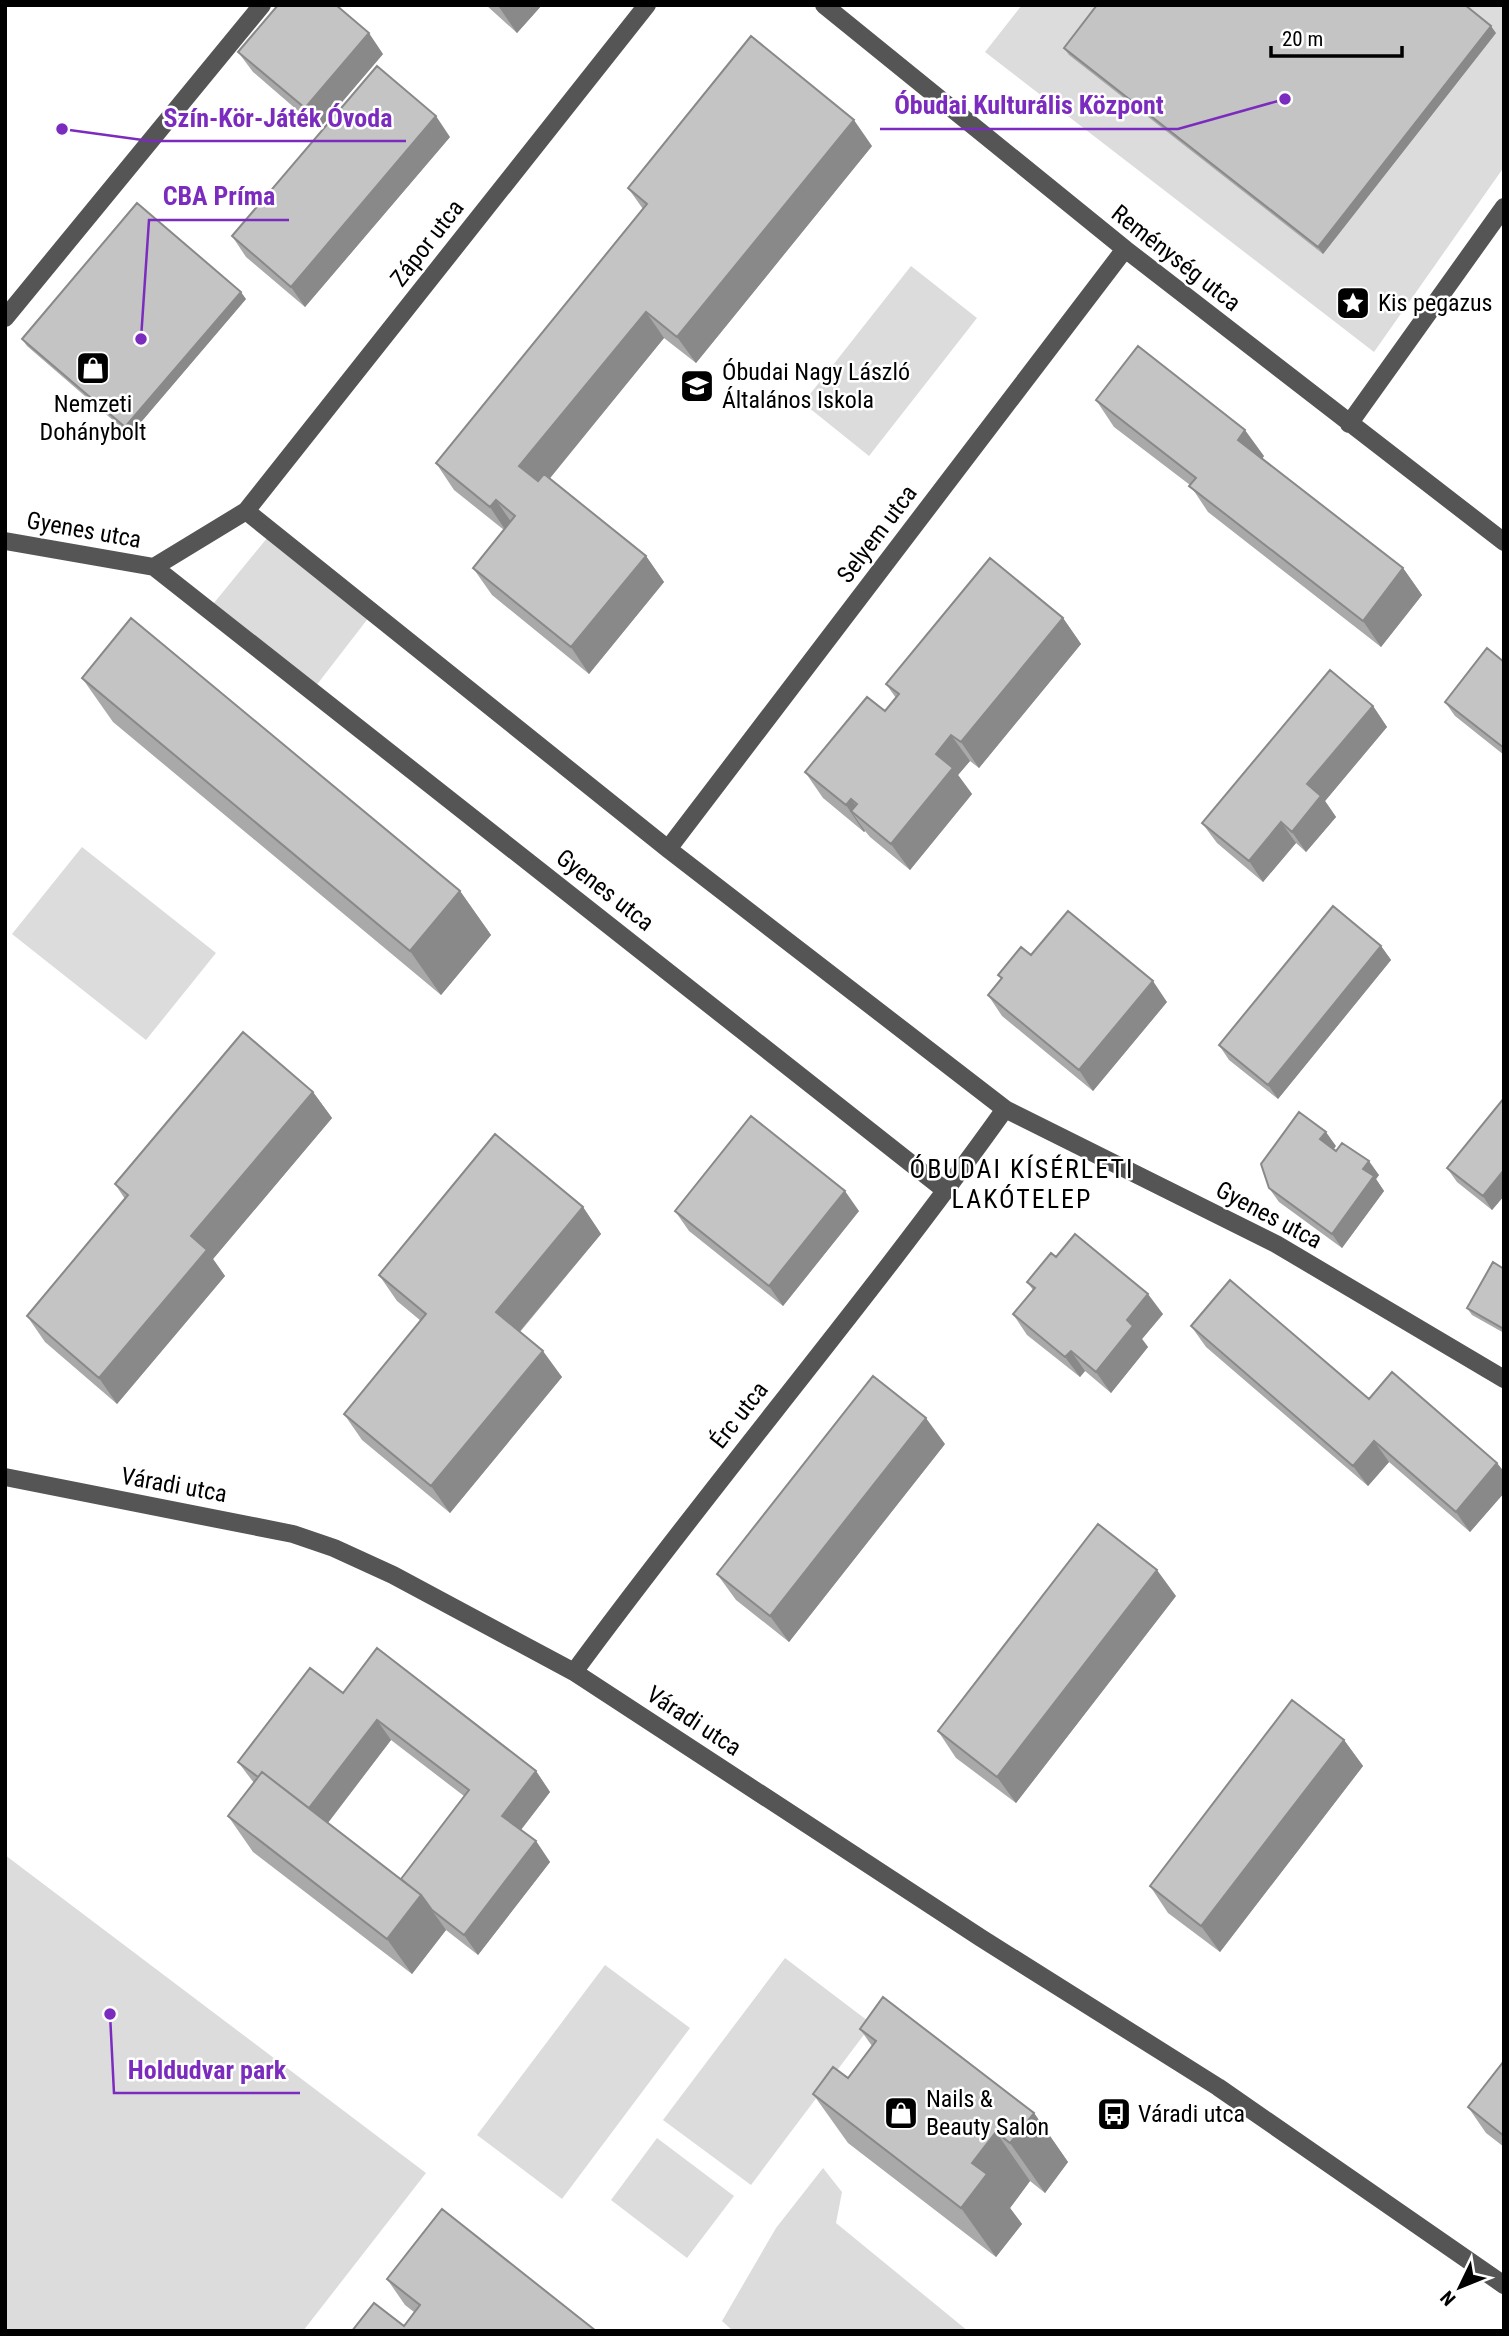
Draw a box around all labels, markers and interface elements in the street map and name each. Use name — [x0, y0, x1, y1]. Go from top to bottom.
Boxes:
scale bar — [1271, 14, 1402, 58]
text: 20 m — [1282, 27, 1323, 51]
callout: Óbudai Kulturális Központ — [880, 82, 1178, 129]
text: Óbudai Kulturális Központ — [894, 90, 1164, 120]
callout: Szín-Kör-Játék Óvoda — [150, 94, 406, 141]
text: Szín-Kör-Játék Óvoda — [164, 103, 392, 133]
callout: CBA Príma — [149, 173, 289, 220]
text: CBA Príma — [163, 181, 275, 211]
street label: Zápor utca — [385, 194, 469, 292]
street label: Reménység utca — [1106, 199, 1246, 317]
place icon: Kis pegazus — [1334, 284, 1372, 322]
place label: Kis pegazus — [1378, 289, 1493, 317]
shop icon: Nemzeti Dohánybolt — [74, 349, 112, 387]
place label: Óbudai Nagy László Általános Iskola — [722, 358, 910, 414]
school or university icon: Óbudai Nagy László Általános Iskola — [678, 367, 716, 405]
place label: Nemzeti Dohánybolt — [40, 390, 146, 446]
street label: Selyem utca — [831, 480, 923, 588]
street label: Gyenes utca — [25, 506, 143, 554]
street label: Gyenes utca — [551, 843, 659, 937]
district label: ÓBUDAI KÍSÉRLETI LAKÓTELEP — [910, 1154, 1134, 1214]
street label: Gyenes utca — [1211, 1175, 1327, 1255]
street label: Érc utca — [704, 1376, 774, 1454]
street label: Váradi utca — [119, 1462, 229, 1508]
street label: Váradi utca — [642, 1680, 746, 1762]
callout: Holdudvar park — [114, 2046, 300, 2093]
text: Holdudvar park — [128, 2055, 287, 2085]
place label: Nails & Beauty Salon — [926, 2085, 1049, 2141]
shop icon: Nails & Beauty Salon — [882, 2094, 920, 2132]
bus stop icon: Váradi utca — [1095, 2095, 1133, 2133]
place label: Váradi utca — [1138, 2100, 1245, 2128]
north arrow — [1425, 2252, 1495, 2322]
text: N — [1436, 2286, 1460, 2310]

